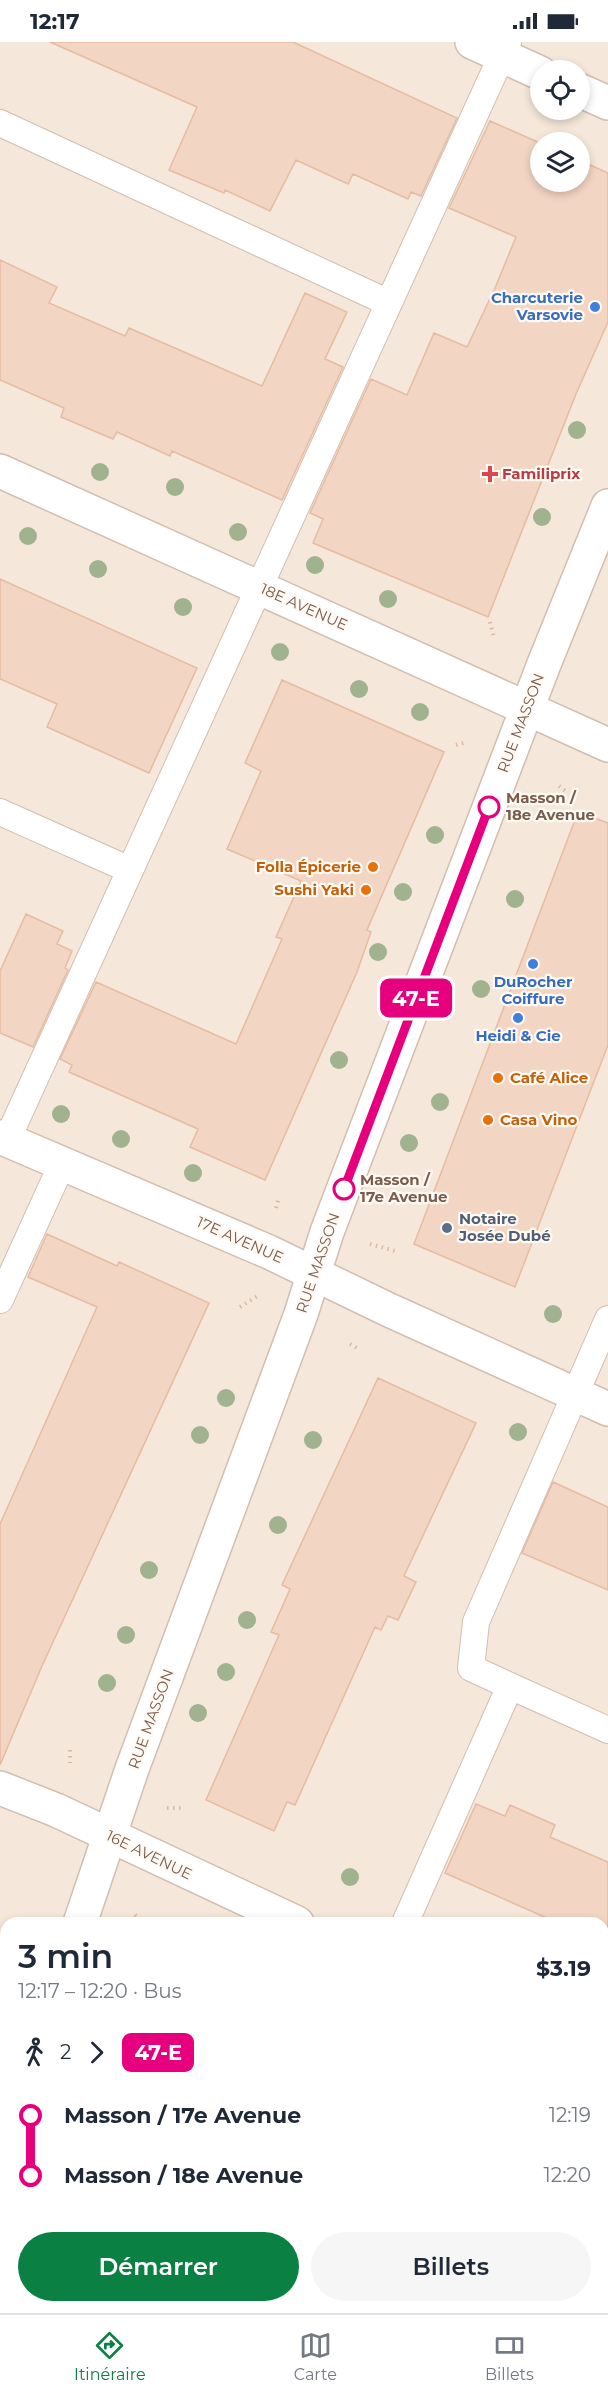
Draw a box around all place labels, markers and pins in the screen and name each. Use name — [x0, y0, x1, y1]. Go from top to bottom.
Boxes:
place label: Charcuterie Varsovie — [491, 288, 583, 324]
marker: Charcuterie Varsovie — [588, 300, 602, 314]
place label: Familiprix — [502, 464, 580, 483]
marker: Familiprix — [483, 467, 497, 481]
place label: Masson / 18e Avenue — [506, 788, 595, 824]
marker: Masson / 18e Avenue — [478, 796, 500, 818]
place label: Folla Épicerie — [256, 857, 361, 876]
marker: Folla Épicerie — [366, 860, 380, 874]
place label: Sushi Yaki — [274, 880, 354, 899]
marker: Sushi Yaki — [359, 883, 373, 897]
marker: DuRocher Coiffure — [526, 957, 540, 971]
place label: DuRocher Coiffure — [494, 972, 573, 1008]
marker: Heidi & Cie — [511, 1011, 525, 1025]
place label: Heidi & Cie — [475, 1026, 561, 1045]
place label: Café Alice — [510, 1068, 588, 1087]
marker: Café Alice — [491, 1071, 505, 1085]
place label: Casa Vino — [500, 1110, 578, 1129]
marker: Casa Vino — [481, 1113, 495, 1127]
place label: Masson / 17e Avenue — [360, 1170, 448, 1206]
marker: Masson / 17e Avenue — [333, 1178, 355, 1200]
place label: Notaire Josée Dubé — [458, 1209, 551, 1245]
marker: Notaire Josée Dubé — [440, 1221, 454, 1235]

